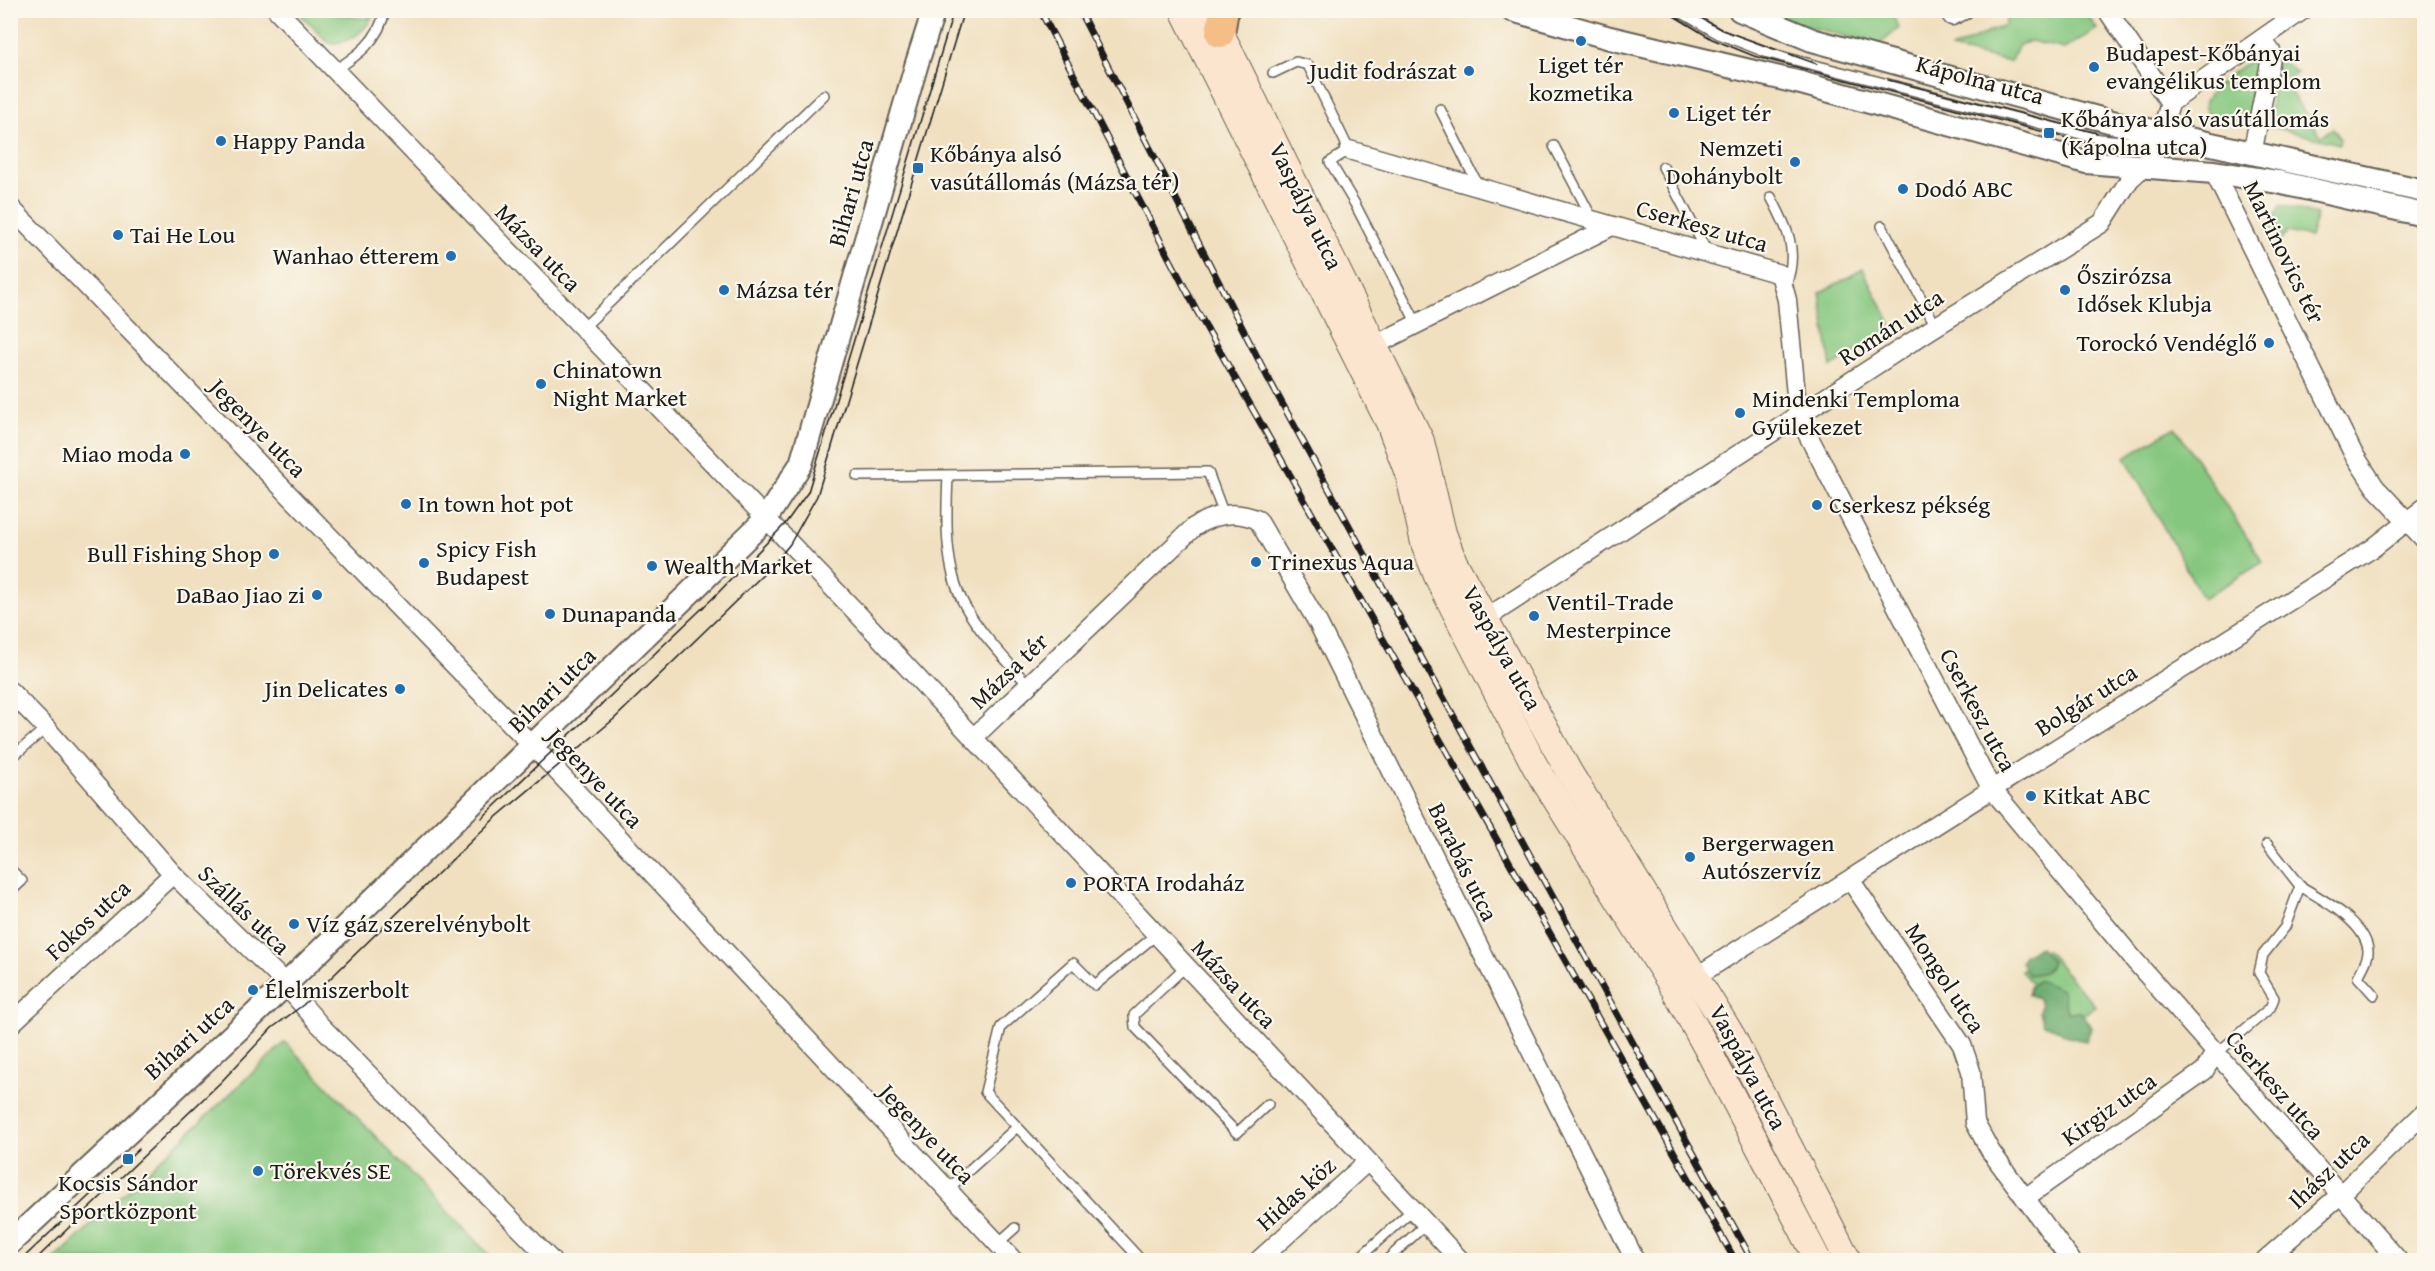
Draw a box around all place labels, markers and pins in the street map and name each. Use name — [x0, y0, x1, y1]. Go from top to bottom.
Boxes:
marker: Liget tér kozmetika — [1574, 34, 1588, 48]
place label: Budapest-Kőbányai evangélikus templom — [2106, 35, 2321, 98]
place label: Liget tér kozmetika — [1529, 47, 1634, 110]
place label: Judit fodrászat — [1306, 53, 1458, 88]
marker: Budapest-Kőbányai evangélikus templom — [2087, 60, 2101, 74]
marker: Judit fodrászat — [1462, 64, 1476, 78]
place label: Liget tér — [1686, 95, 1771, 130]
place label: Kőbánya alsó vasútállomás (Kápolna utca) — [2061, 101, 2329, 164]
marker: Liget tér — [1667, 106, 1681, 120]
place label: Happy Panda — [233, 123, 366, 158]
marker: Kőbánya alsó vasútállomás (Kápolna utca) — [2042, 126, 2056, 140]
place label: Nemzeti Dohánybolt — [1666, 130, 1784, 193]
marker: Happy Panda — [214, 134, 228, 148]
place label: Kőbánya alsó vasútállomás (Mázsa tér) — [930, 136, 1179, 199]
marker: Nemzeti Dohánybolt — [1788, 155, 1802, 169]
marker: Kőbánya alsó vasútállomás (Mázsa tér) — [911, 161, 925, 175]
place label: Dodó ABC — [1915, 171, 2013, 206]
marker: Dodó ABC — [1896, 182, 1910, 196]
place label: Tai He Lou — [130, 217, 235, 252]
marker: Tai He Lou — [111, 228, 125, 242]
place label: Wanhao étterem — [273, 238, 439, 273]
marker: Wanhao étterem — [444, 249, 458, 263]
place label: Őszirózsa Idősek Klubja — [2077, 258, 2212, 321]
place label: Mázsa tér — [736, 272, 833, 307]
marker: Mázsa tér — [717, 283, 731, 297]
marker: Őszirózsa Idősek Klubja — [2058, 283, 2072, 297]
place label: Torockó Vendéglő — [2076, 325, 2257, 360]
marker: Torockó Vendéglő — [2262, 336, 2276, 350]
place label: Chinatown Night Market — [553, 352, 687, 415]
marker: Chinatown Night Market — [534, 377, 548, 391]
place label: Mindenki Temploma Gyülekezet — [1752, 381, 1961, 444]
marker: Mindenki Temploma Gyülekezet — [1733, 406, 1747, 420]
place label: Miao moda — [62, 436, 174, 471]
marker: Miao moda — [178, 447, 192, 461]
place label: In town hot pot — [418, 486, 574, 521]
place label: Cserkesz pékség — [1829, 487, 1990, 522]
marker: In town hot pot — [399, 497, 413, 511]
marker: Cserkesz pékség — [1810, 498, 1824, 512]
place label: Spicy Fish Budapest — [436, 531, 537, 594]
place label: Bull Fishing Shop — [87, 536, 262, 571]
place label: Trinexus Aqua — [1268, 544, 1415, 579]
marker: Bull Fishing Shop — [267, 547, 281, 561]
place label: Wealth Market — [664, 548, 813, 583]
marker: Trinexus Aqua — [1249, 555, 1263, 569]
marker: Spicy Fish Budapest — [417, 556, 431, 570]
marker: Wealth Market — [645, 559, 659, 573]
place label: DaBao Jiao zi — [176, 577, 305, 612]
place label: Ventil-Trade Mesterpince — [1546, 584, 1674, 647]
marker: DaBao Jiao zi — [310, 588, 324, 602]
place label: Dunapanda — [562, 596, 677, 631]
marker: Dunapanda — [543, 607, 557, 621]
marker: Ventil-Trade Mesterpince — [1527, 609, 1541, 623]
place label: Jin Delicates — [261, 671, 388, 706]
marker: Jin Delicates — [393, 682, 407, 696]
place label: Kitkat ABC — [2043, 778, 2151, 813]
marker: Kitkat ABC — [2024, 789, 2038, 803]
place label: Bergerwagen Autószervíz — [1702, 825, 1835, 888]
marker: Bergerwagen Autószervíz — [1683, 850, 1697, 864]
place label: PORTA Irodaház — [1083, 865, 1244, 900]
marker: PORTA Irodaház — [1064, 876, 1078, 890]
place label: Víz gáz szerelvénybolt — [306, 906, 531, 941]
marker: Víz gáz szerelvénybolt — [287, 917, 301, 931]
place label: Élelmiszerbolt — [265, 972, 410, 1007]
marker: Élelmiszerbolt — [246, 983, 260, 997]
marker: Kocsis Sándor Sportközpont — [121, 1152, 135, 1166]
place label: Törekvés SE — [270, 1153, 391, 1188]
marker: Törekvés SE — [251, 1164, 265, 1178]
place label: Kocsis Sándor Sportközpont — [58, 1165, 198, 1228]

